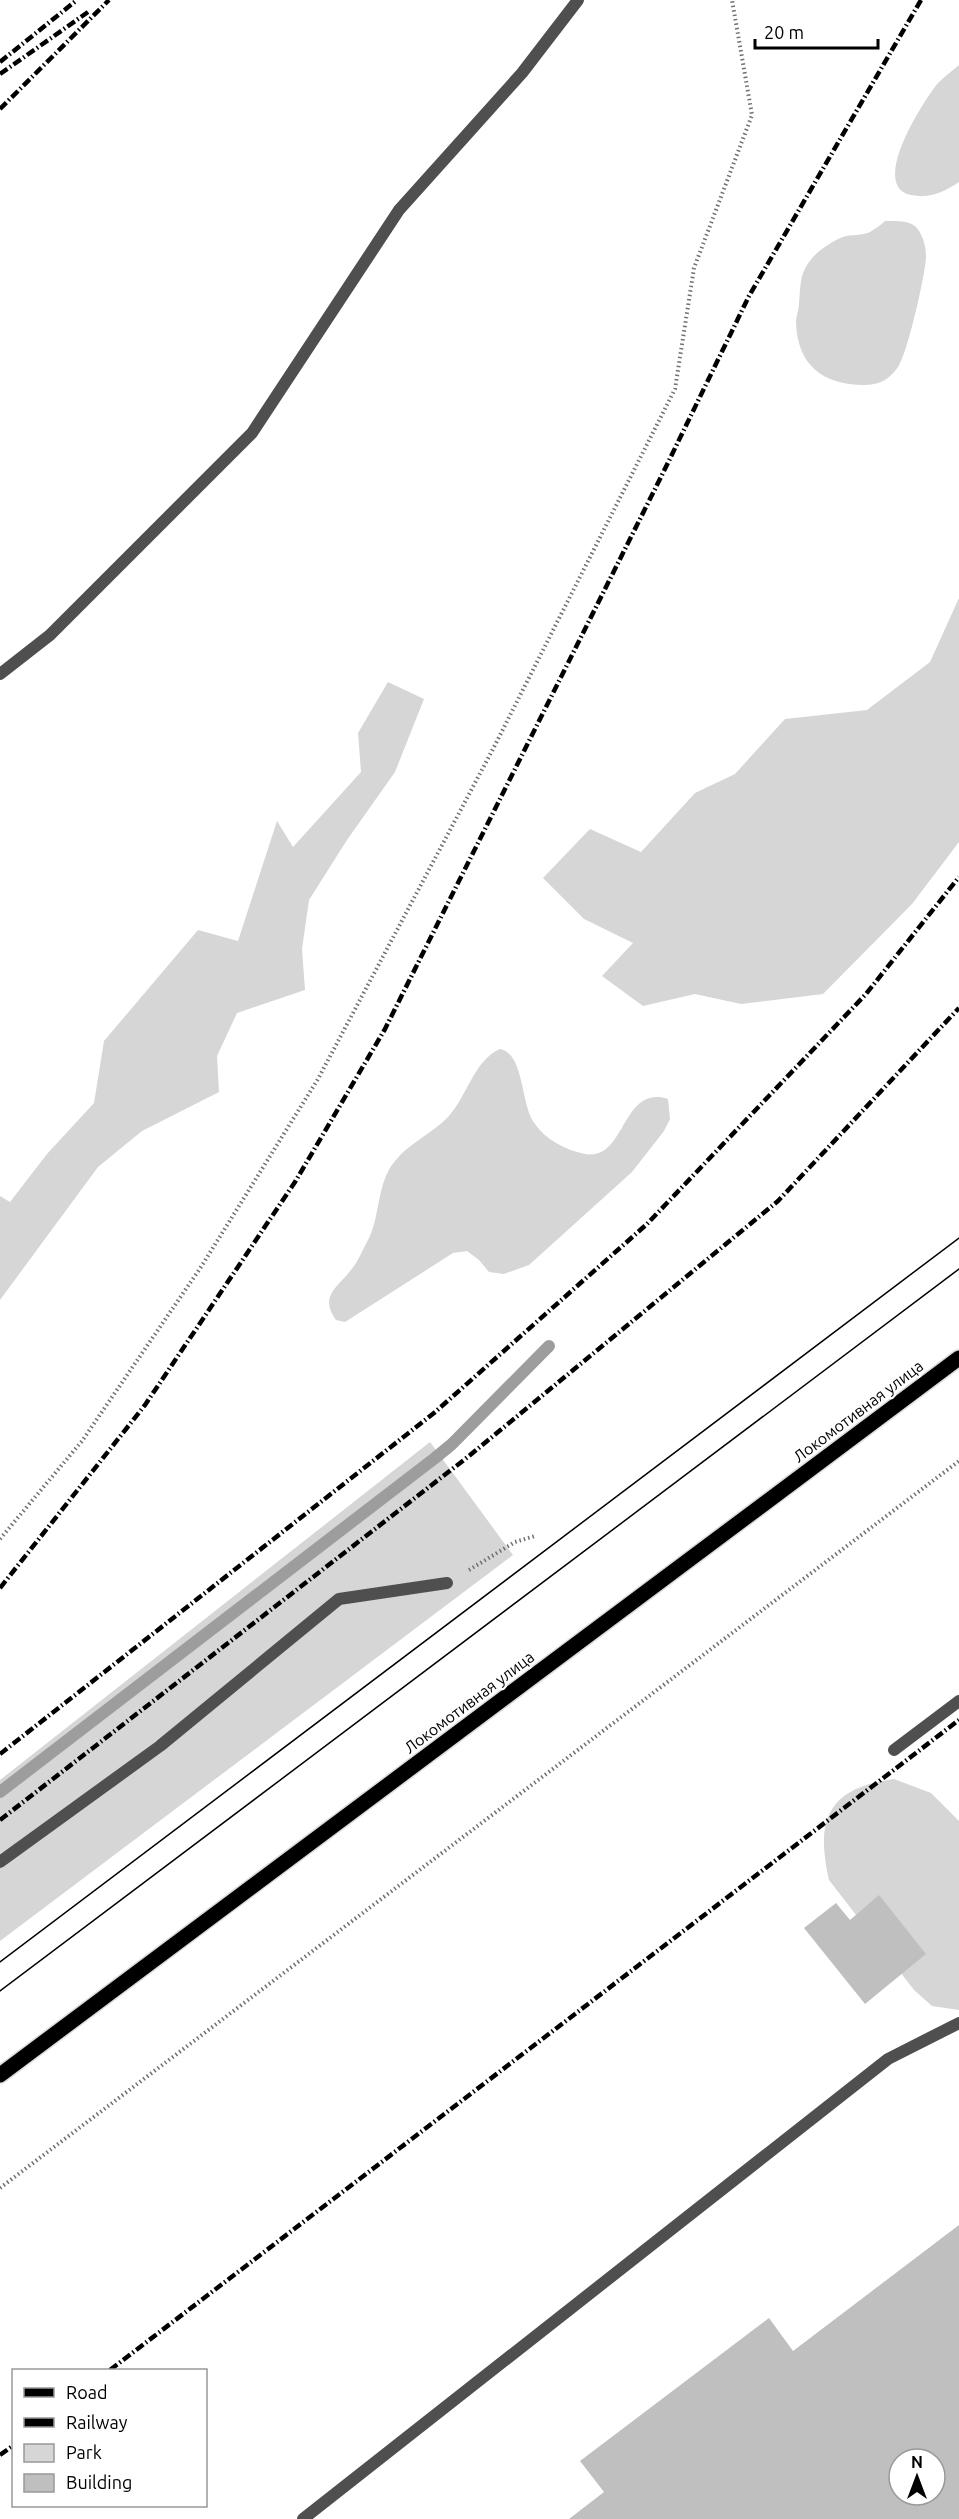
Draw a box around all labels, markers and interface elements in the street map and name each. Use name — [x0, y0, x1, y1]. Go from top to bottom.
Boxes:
scale bar — [755, 12, 878, 50]
text: 20 m — [764, 22, 804, 42]
street label: Локомотивная улица — [790, 1356, 926, 1466]
street label: Локомотивная улица — [401, 1647, 537, 1757]
legend — [12, 2369, 207, 2507]
text: Road — [66, 2382, 108, 2402]
text: Railway — [66, 2412, 128, 2432]
text: Park — [66, 2442, 102, 2462]
north arrow — [887, 2447, 947, 2507]
text: N — [911, 2453, 923, 2471]
text: Building — [66, 2472, 132, 2492]

